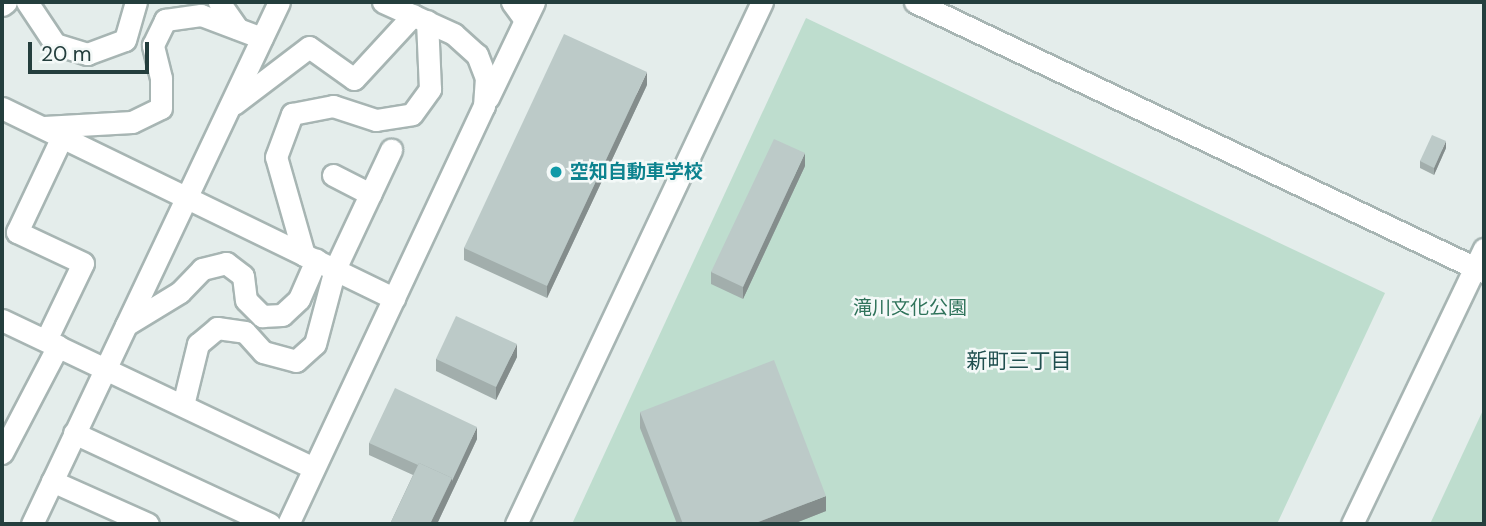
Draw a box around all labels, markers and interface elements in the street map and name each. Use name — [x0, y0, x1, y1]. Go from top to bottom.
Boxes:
scale bar — [32, 28, 152, 72]
text: 20 m — [41, 40, 92, 68]
place label: 空知自動車学校 — [570, 161, 703, 183]
marker: 空知自動車学校 — [548, 164, 564, 180]
park label: 滝川文化公園 — [853, 297, 967, 319]
district label: 新町三丁目 — [967, 348, 1071, 374]

